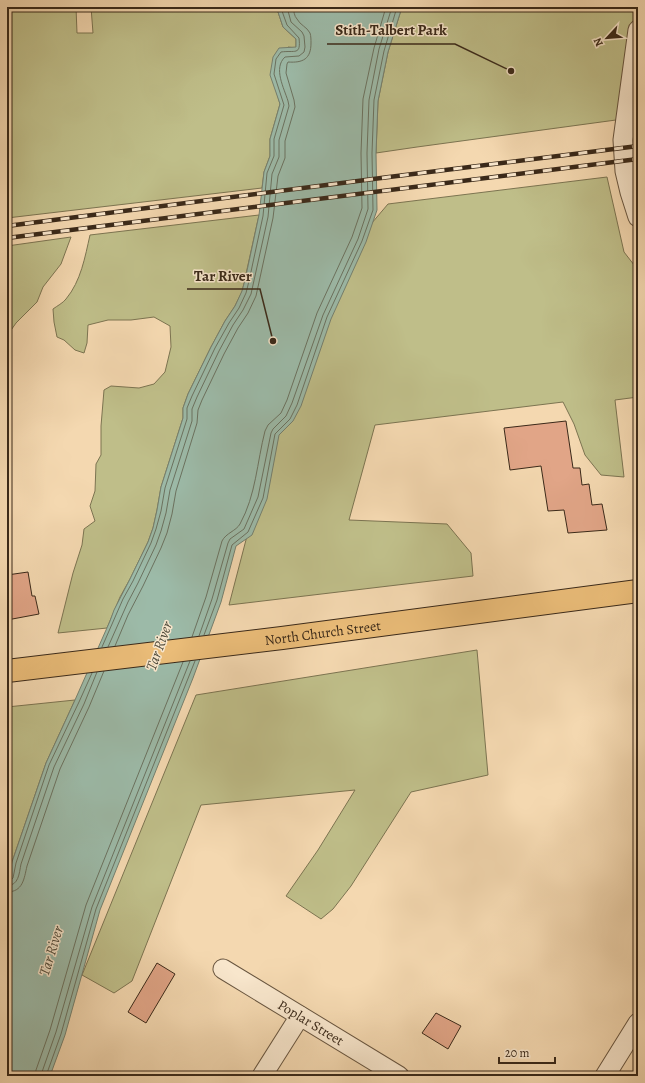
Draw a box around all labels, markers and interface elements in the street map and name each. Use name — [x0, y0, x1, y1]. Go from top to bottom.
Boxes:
callout: Stith-Talbert Park — [327, 17, 455, 44]
north arrow — [587, 18, 627, 58]
text: Stith-Talbert Park — [335, 20, 447, 40]
text: N — [590, 35, 607, 49]
callout: Tar River — [187, 262, 260, 289]
text: Tar River — [194, 266, 252, 286]
street label: North Church Street — [264, 616, 382, 650]
water label: Tar River — [141, 618, 177, 673]
water label: Tar River — [34, 923, 68, 978]
street label: Poplar Street — [274, 995, 348, 1050]
scale bar — [499, 1039, 555, 1065]
text: 20 m — [505, 1045, 529, 1061]

